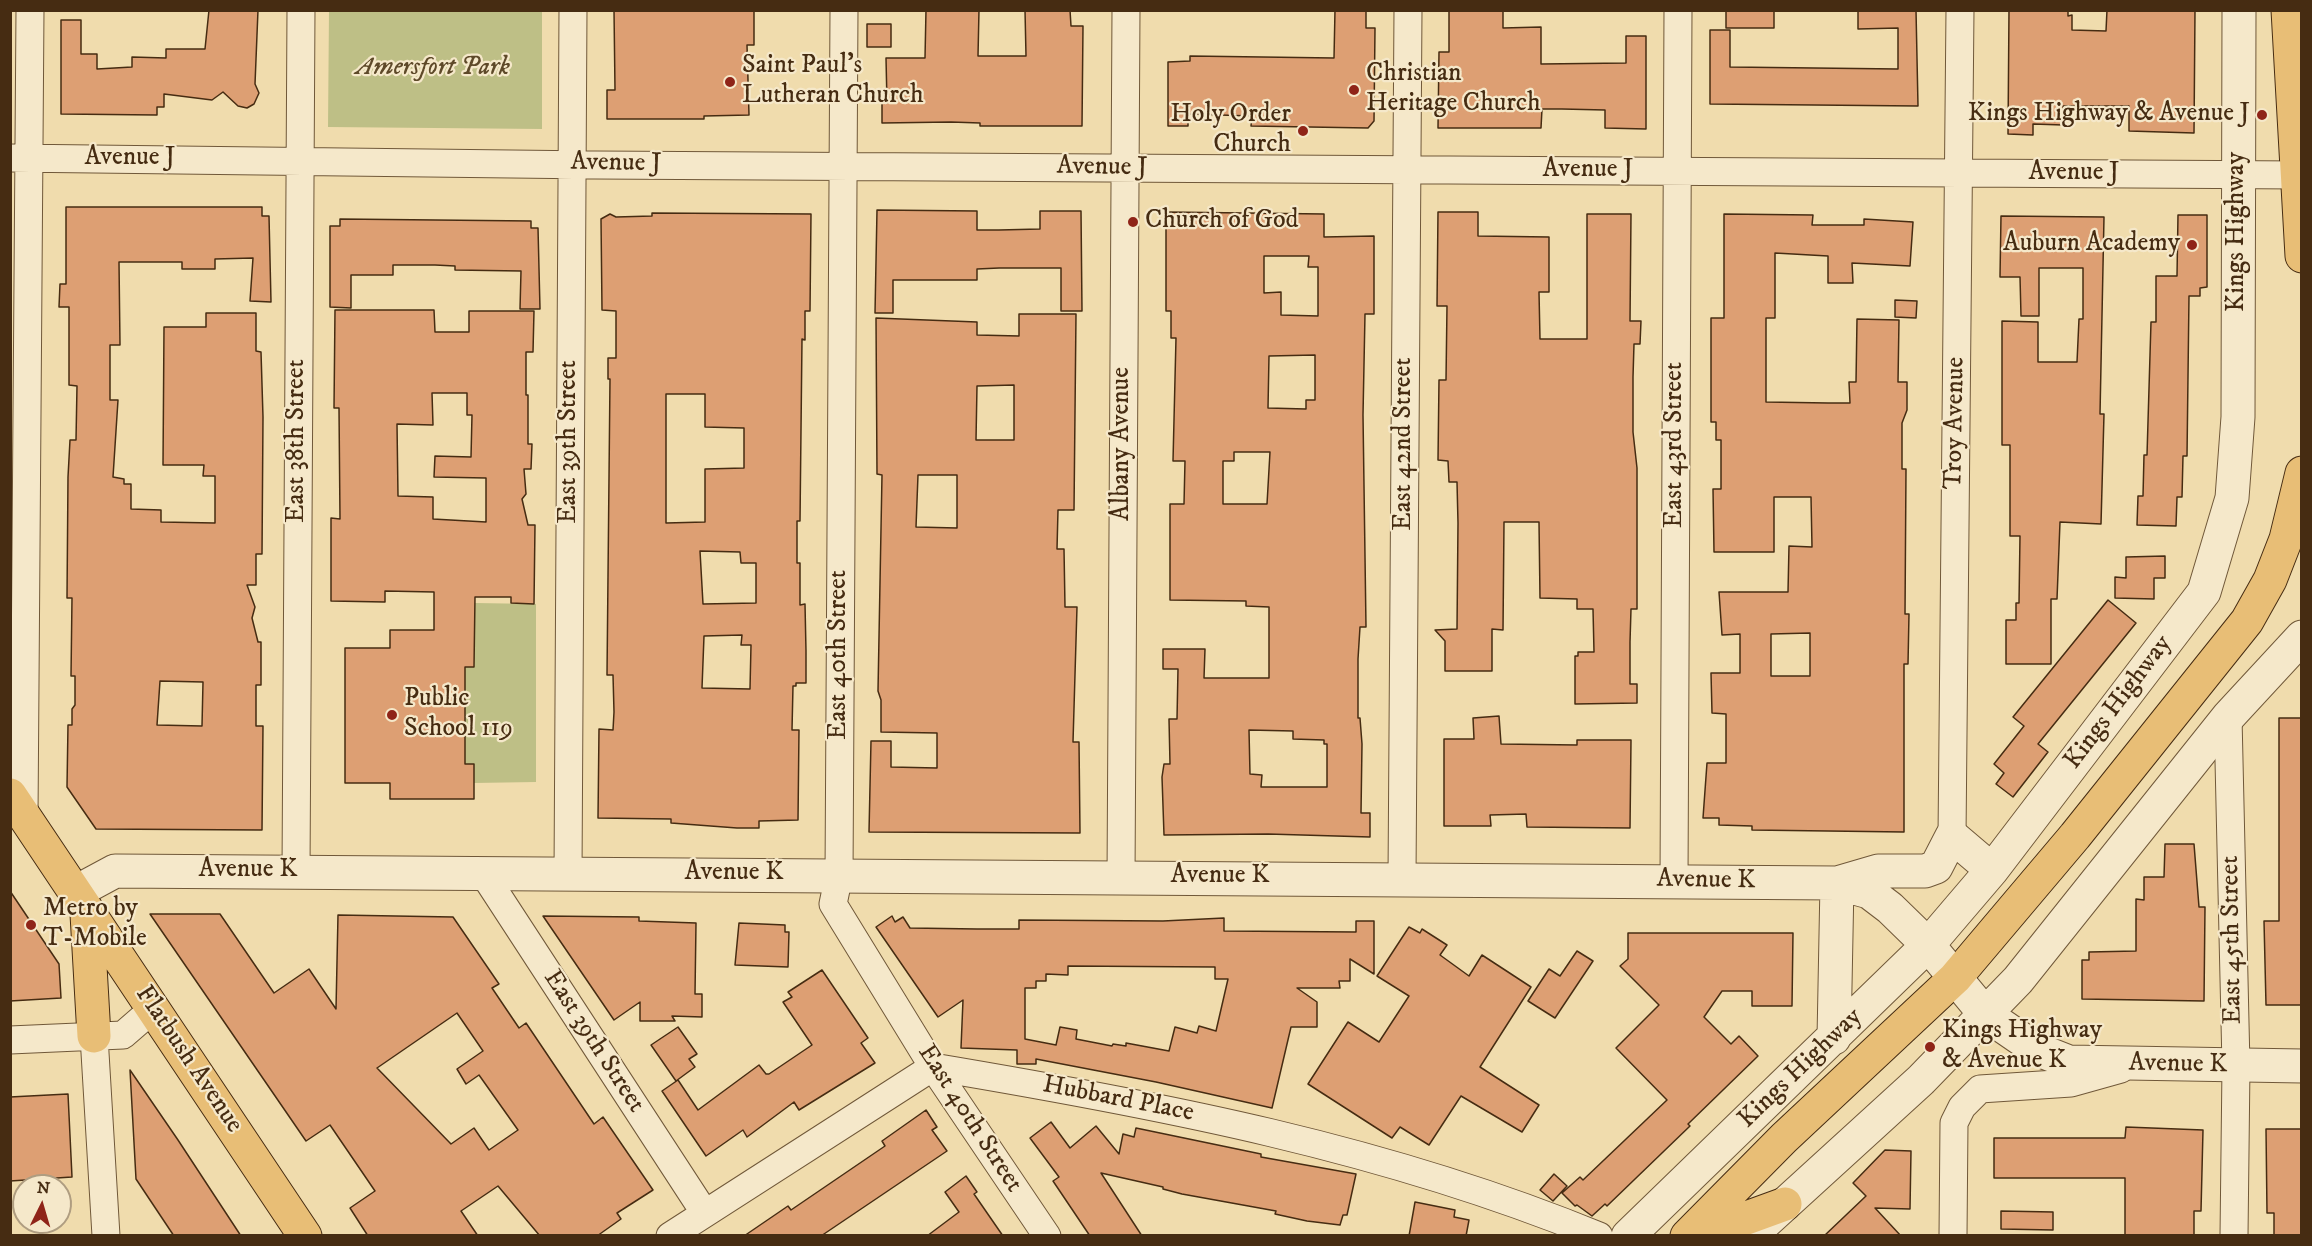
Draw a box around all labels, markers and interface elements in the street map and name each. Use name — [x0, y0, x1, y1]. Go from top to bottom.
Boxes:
place label: Saint Paul's Lutheran Church — [742, 51, 924, 112]
park label: Amersfort Park — [356, 53, 510, 85]
place label: Christian Heritage Church — [1366, 59, 1541, 120]
marker: Saint Paul's Lutheran Church — [723, 75, 737, 89]
marker: Christian Heritage Church — [1347, 83, 1361, 97]
place label: Kings Highway & Avenue J — [1968, 99, 2250, 131]
place label: Holy Order Church — [1170, 100, 1291, 162]
marker: Kings Highway & Avenue J — [2255, 108, 2269, 122]
marker: Holy Order Church — [1296, 124, 1310, 138]
street label: Avenue J — [84, 143, 176, 175]
street label: Avenue J — [570, 148, 662, 180]
street label: Avenue J — [1056, 152, 1148, 184]
street label: Kings Highway — [2222, 152, 2254, 312]
street label: Avenue J — [1542, 155, 1634, 187]
street label: Avenue J — [2028, 158, 2120, 190]
place label: Church of God — [1145, 206, 1299, 238]
marker: Church of God — [1126, 215, 1140, 229]
place label: Auburn Academy — [2003, 229, 2180, 261]
marker: Auburn Academy — [2185, 238, 2199, 252]
street label: East 42nd Street — [1389, 357, 1421, 531]
street label: Troy Avenue — [1939, 357, 1973, 489]
street label: East 38th Street — [282, 359, 314, 523]
street label: East 39th Street — [554, 360, 586, 524]
street label: East 43rd Street — [1660, 362, 1692, 528]
street label: Albany Avenue — [1107, 367, 1139, 521]
street label: East 40th Street — [824, 570, 856, 740]
street label: Kings Highway — [2058, 630, 2180, 776]
place label: Public School 119 — [404, 684, 513, 746]
marker: Public School 119 — [385, 708, 399, 722]
street label: Avenue K — [199, 855, 297, 887]
street label: East 45th Street — [2216, 855, 2250, 1025]
street label: Avenue K — [685, 858, 783, 890]
street label: Avenue K — [1171, 861, 1269, 893]
street label: Avenue K — [1656, 865, 1756, 897]
place label: Metro by T-Mobile — [43, 894, 147, 956]
marker: Metro by T-Mobile — [24, 918, 38, 932]
street label: East 39th Street — [535, 965, 651, 1119]
street label: Flatbush Avenue — [127, 981, 249, 1139]
street label: Kings Highway — [1733, 1002, 1869, 1136]
place label: Kings Highway & Avenue K — [1942, 1016, 2102, 1078]
street label: East 40th Street — [910, 1039, 1028, 1199]
marker: Kings Highway & Avenue K — [1923, 1040, 1937, 1054]
street label: Avenue K — [2128, 1049, 2228, 1081]
street label: Hubbard Place — [1040, 1070, 1196, 1130]
north arrow — [12, 1174, 72, 1234]
text: N — [36, 1178, 51, 1199]

